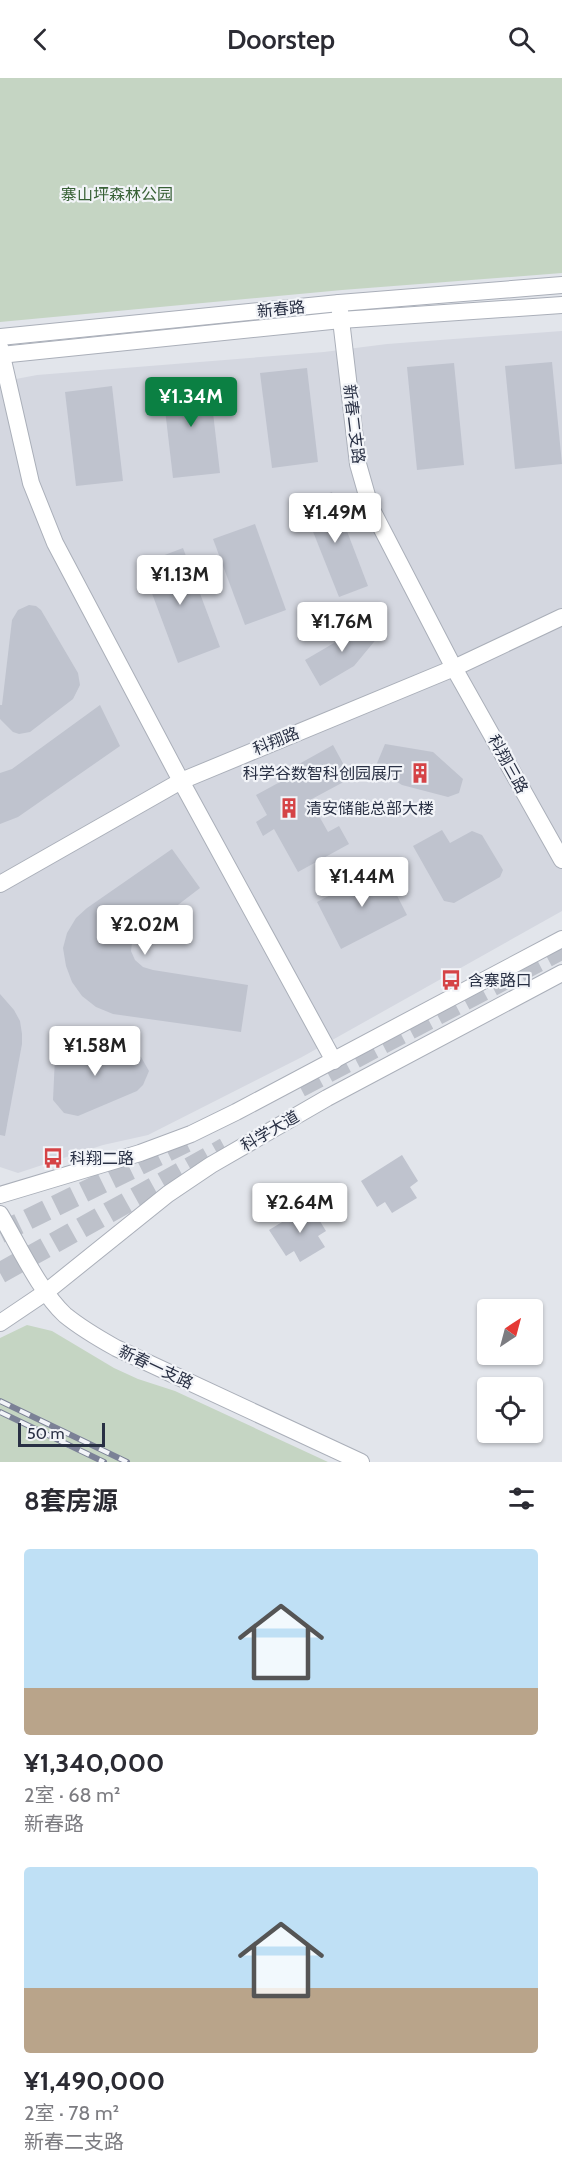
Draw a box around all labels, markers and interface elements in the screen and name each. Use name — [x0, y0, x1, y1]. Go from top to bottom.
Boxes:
icon: back — [24, 23, 57, 56]
text: Doorstep — [227, 23, 335, 56]
icon: search — [505, 23, 538, 56]
park label: 寨山坪森林公园 — [61, 185, 173, 204]
street label: 新春路 — [256, 297, 306, 321]
pin: ¥1.34M — [142, 377, 240, 428]
street label: 新春二支路 — [340, 383, 368, 465]
text: ¥1.34M — [159, 384, 223, 408]
pin: ¥1.49M — [286, 493, 384, 544]
text: ¥1.49M — [303, 500, 367, 524]
pin: ¥1.13M — [131, 555, 229, 606]
text: ¥1.13M — [151, 562, 209, 586]
pin: ¥1.76M — [293, 602, 391, 653]
text: ¥1.76M — [311, 609, 373, 633]
street label: 科翔路 — [250, 723, 302, 759]
street label: 科翔三路 — [484, 731, 532, 797]
building icon: 科学谷数智科创园展厅 — [408, 761, 432, 785]
place label: 科学谷数智科创园展厅 — [243, 764, 403, 783]
building icon: 清安储能总部大楼 — [277, 796, 301, 820]
place label: 清安储能总部大楼 — [306, 799, 434, 818]
pin: ¥1.44M — [313, 857, 411, 908]
text: ¥1.44M — [329, 864, 395, 888]
pin: ¥2.02M — [96, 905, 194, 956]
text: ¥2.02M — [111, 912, 179, 936]
bus stop icon: 含寨路口 — [439, 968, 463, 992]
place label: 含寨路口 — [468, 971, 532, 990]
pin: ¥1.58M — [46, 1026, 144, 1077]
text: ¥1.58M — [63, 1033, 127, 1057]
street label: 科学大道 — [238, 1107, 302, 1155]
bus stop icon: 科翔二路 — [41, 1146, 65, 1170]
place label: 科翔二路 — [70, 1149, 134, 1168]
pin: ¥2.64M — [251, 1183, 349, 1234]
text: ¥2.64M — [266, 1190, 334, 1214]
north arrow — [477, 1299, 543, 1365]
map controls — [477, 1299, 543, 1443]
street label: 新春一支路 — [116, 1341, 196, 1393]
button: locate — [477, 1377, 543, 1443]
scale bar — [18, 1420, 105, 1448]
text: 50 m — [27, 1424, 64, 1443]
icon: filters — [505, 1482, 538, 1515]
text: 8套房源 — [24, 1485, 118, 1517]
icon: home — [227, 1588, 335, 1696]
text: ¥1,340,000 — [24, 1747, 164, 1779]
text: 2室 · 68 m² — [24, 1783, 120, 1807]
text: 新春路 — [24, 1812, 84, 1836]
icon: home — [227, 1906, 335, 2014]
text: ¥1,490,000 — [24, 2065, 165, 2097]
text: 2室 · 78 m² — [24, 2101, 119, 2125]
text: 新春二支路 — [24, 2130, 124, 2154]

